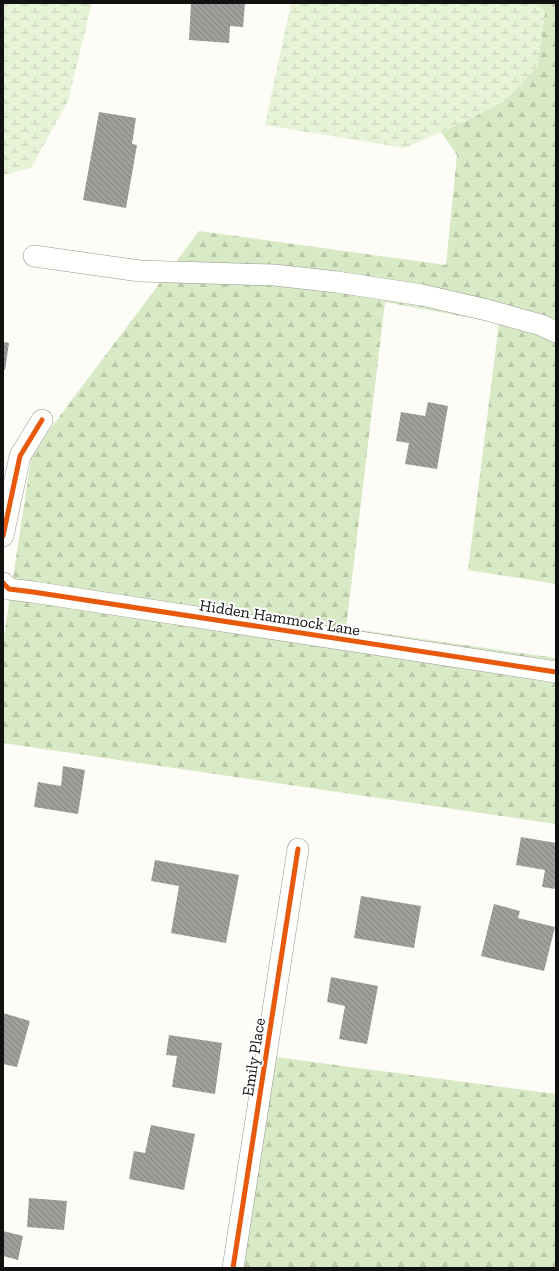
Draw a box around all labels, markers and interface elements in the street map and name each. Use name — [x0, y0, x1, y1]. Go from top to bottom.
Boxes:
street label: Hidden Hammock Lane — [198, 595, 362, 640]
street label: Emily Place — [238, 1016, 269, 1098]

